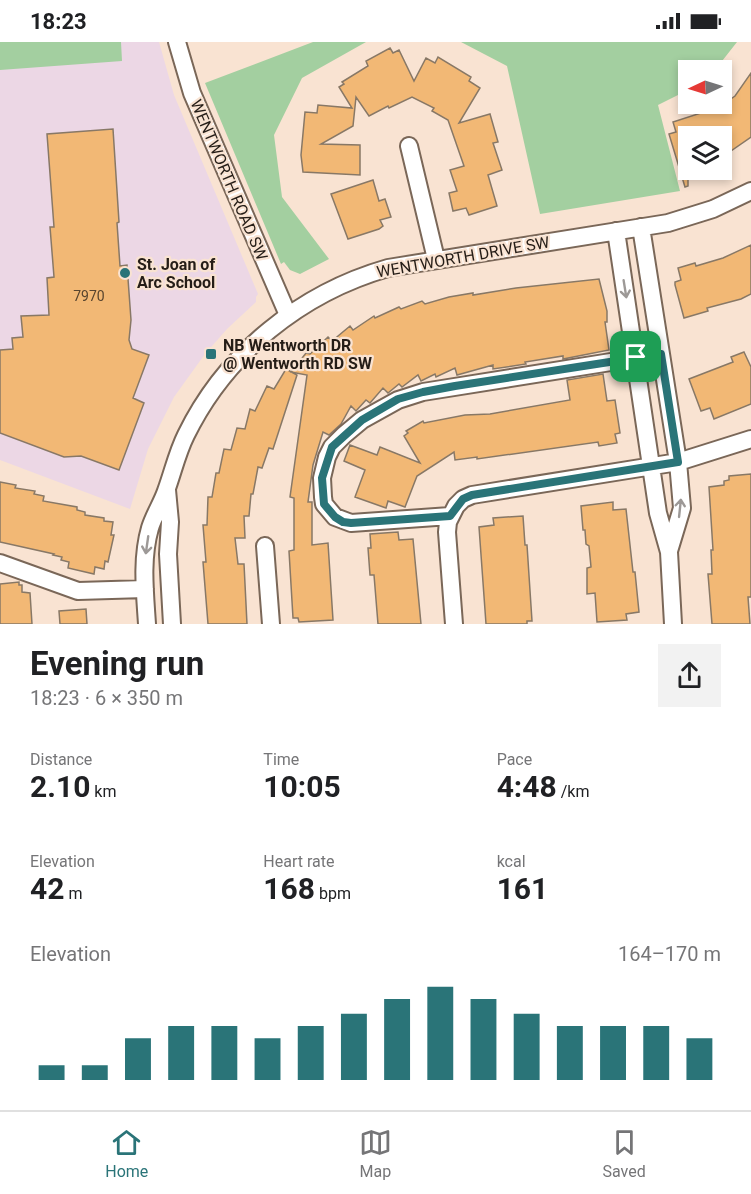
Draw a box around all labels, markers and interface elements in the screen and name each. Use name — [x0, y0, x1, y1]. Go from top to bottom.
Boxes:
text: 18:23 — [30, 9, 87, 34]
north arrow — [678, 60, 732, 114]
map controls — [678, 60, 732, 180]
street label: WENTWORTH ROAD SW — [186, 97, 272, 263]
button: layers — [678, 126, 732, 180]
street label: WENTWORTH DRIVE SW — [375, 232, 551, 282]
place label: St. Joan of Arc School — [137, 255, 215, 292]
marker: St. Joan of Arc School — [118, 266, 132, 280]
one-way arrow — [620, 278, 631, 298]
house number: 7970 — [73, 288, 105, 304]
pin — [610, 331, 661, 382]
place label: NB Wentworth DR @ Wentworth RD SW — [223, 336, 372, 373]
icon: arrive — [619, 340, 652, 373]
marker: NB Wentworth DR @ Wentworth RD SW — [204, 347, 218, 361]
one-way arrow — [675, 498, 686, 518]
one-way arrow — [142, 534, 153, 554]
text: Evening run — [30, 644, 204, 683]
button: share — [658, 644, 721, 707]
text: 18:23 · 6 × 350 m — [30, 686, 183, 710]
text: Distance — [30, 750, 92, 769]
text: Time — [263, 750, 299, 769]
text: Pace — [497, 750, 532, 769]
text: 2.10 — [30, 769, 90, 804]
text: 10:05 — [263, 769, 341, 804]
text: 4:48 — [497, 769, 557, 804]
text: km — [90, 782, 116, 801]
text: /km — [557, 782, 589, 801]
text: Elevation — [30, 852, 95, 871]
text: Heart rate — [263, 852, 334, 871]
text: kcal — [497, 852, 526, 871]
text: 42 — [30, 871, 64, 906]
text: 168 — [263, 871, 315, 906]
text: 161 — [497, 871, 548, 906]
text: m — [64, 884, 82, 903]
text: bpm — [315, 884, 351, 903]
text: Elevation — [30, 942, 111, 966]
text: 164–170 m — [618, 942, 721, 966]
tab: Home — [105, 1126, 148, 1181]
tab: Map — [359, 1126, 392, 1181]
tab: Saved — [602, 1126, 646, 1181]

